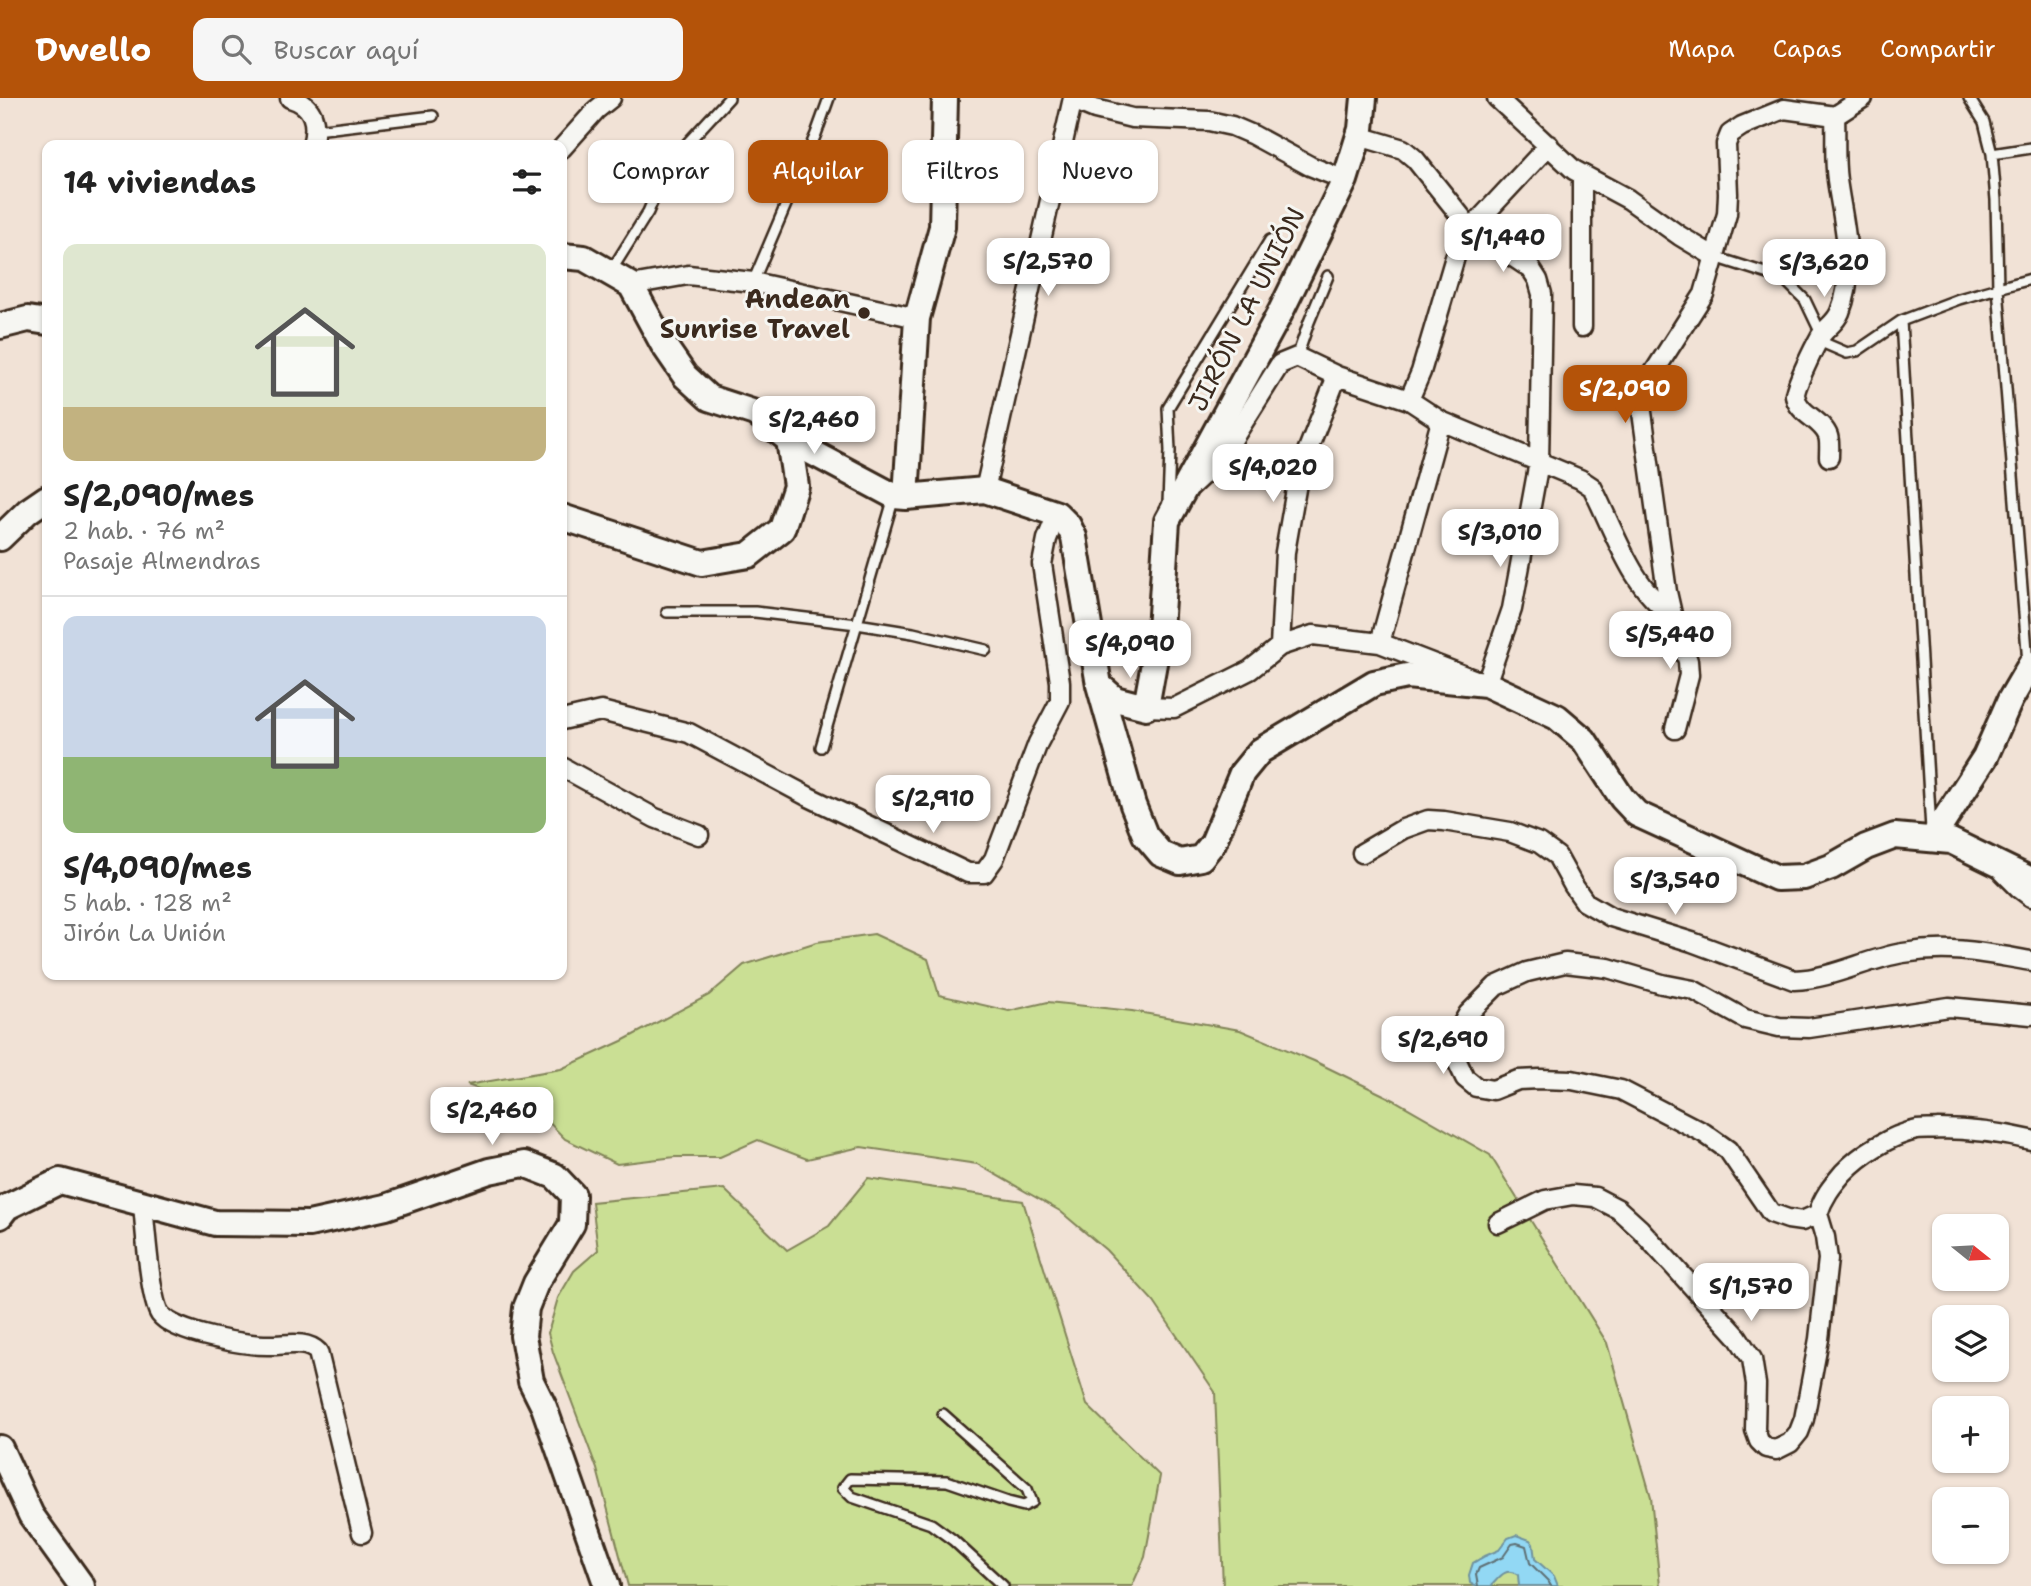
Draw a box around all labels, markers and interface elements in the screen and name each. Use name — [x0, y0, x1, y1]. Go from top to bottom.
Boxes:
search box — [193, 18, 683, 81]
text: Dwello — [35, 27, 151, 72]
icon: search — [217, 30, 255, 68]
text: Buscar aquí — [273, 32, 419, 67]
text: Mapa — [1668, 33, 1735, 65]
text: Capas — [1773, 33, 1842, 65]
text: Compartir — [1880, 33, 1996, 65]
chip: Comprar — [588, 140, 734, 203]
chip: Alquilar — [748, 140, 888, 203]
chip: Filtros — [902, 140, 1024, 203]
chip: Nuevo — [1038, 140, 1158, 203]
text: 14 viviendas — [63, 162, 256, 203]
icon: filters — [508, 163, 546, 201]
street label: JIRÓN LA UNIÓN — [1179, 201, 1313, 417]
pin: S/1,440 — [1438, 214, 1568, 274]
text: S/1,440 — [1460, 222, 1546, 252]
pin: S/2,570 — [983, 238, 1113, 298]
pin: S/3,620 — [1759, 240, 1889, 299]
text: S/2,570 — [1003, 246, 1093, 276]
text: S/3,620 — [1779, 247, 1869, 277]
place label: Andean Sunrise Travel — [660, 281, 850, 346]
icon: home — [242, 289, 368, 415]
marker: Andean Sunrise Travel — [856, 305, 872, 321]
pin: S/2,090 — [1560, 366, 1690, 425]
text: S/2,090 — [1579, 373, 1671, 403]
pin: S/2,460 — [749, 396, 879, 456]
text: S/2,460 — [768, 404, 860, 434]
pin: S/4,020 — [1208, 444, 1338, 504]
text: S/4,020 — [1228, 452, 1318, 482]
text: S/2,090/mes — [63, 475, 254, 516]
pin: S/3,010 — [1435, 510, 1565, 569]
text: 2 hab. · 76 m² — [63, 516, 225, 546]
text: S/3,010 — [1458, 517, 1542, 547]
text: Pasaje Almendras — [63, 546, 261, 576]
pin: S/5,440 — [1605, 612, 1735, 671]
text: S/5,440 — [1625, 619, 1715, 649]
pin: S/4,090 — [1065, 620, 1195, 680]
text: S/4,090 — [1085, 628, 1175, 658]
icon: home — [242, 661, 368, 787]
pin: S/2,910 — [868, 776, 998, 835]
text: S/2,910 — [891, 783, 975, 813]
text: S/4,090/mes — [63, 847, 252, 888]
pin: S/3,540 — [1610, 858, 1740, 917]
text: S/3,540 — [1630, 865, 1720, 895]
text: 5 hab. · 128 m² — [63, 888, 232, 918]
text: Jirón La Unión — [63, 918, 226, 948]
pin: S/2,690 — [1378, 1016, 1508, 1076]
text: S/2,690 — [1397, 1024, 1489, 1054]
pin: S/2,460 — [427, 1088, 557, 1147]
text: S/2,460 — [446, 1095, 538, 1125]
north arrow — [1932, 1214, 2009, 1292]
map controls — [1932, 1214, 2009, 1564]
pin: S/1,570 — [1686, 1264, 1816, 1323]
text: S/1,570 — [1709, 1271, 1793, 1301]
button: layers — [1932, 1305, 2009, 1382]
button: + — [1932, 1396, 2009, 1473]
button: − — [1932, 1487, 2009, 1564]

